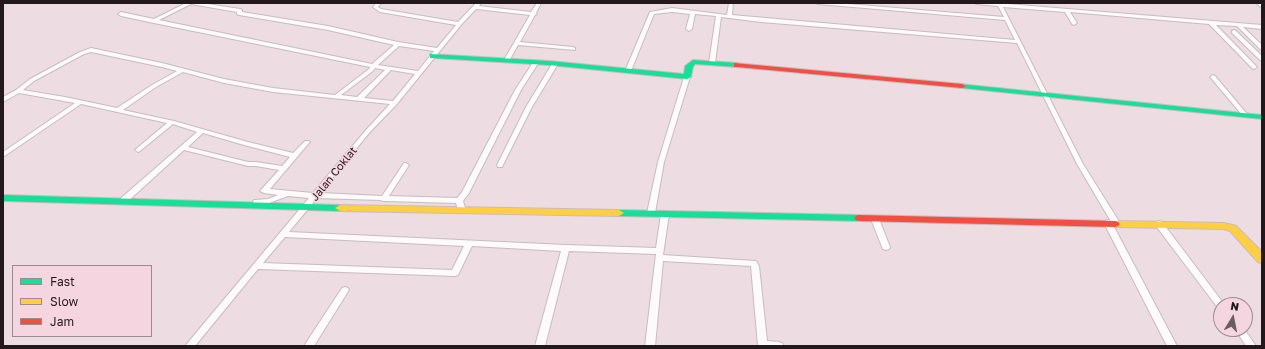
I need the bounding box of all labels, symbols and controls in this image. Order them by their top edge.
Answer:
street label: Jalan Coklat [308,144,360,204]
legend [12,265,152,337]
text: Fast [50,274,75,289]
text: Slow [50,294,78,309]
north arrow [1213,297,1253,337]
text: N [1230,299,1240,313]
text: Jam [50,314,74,329]

